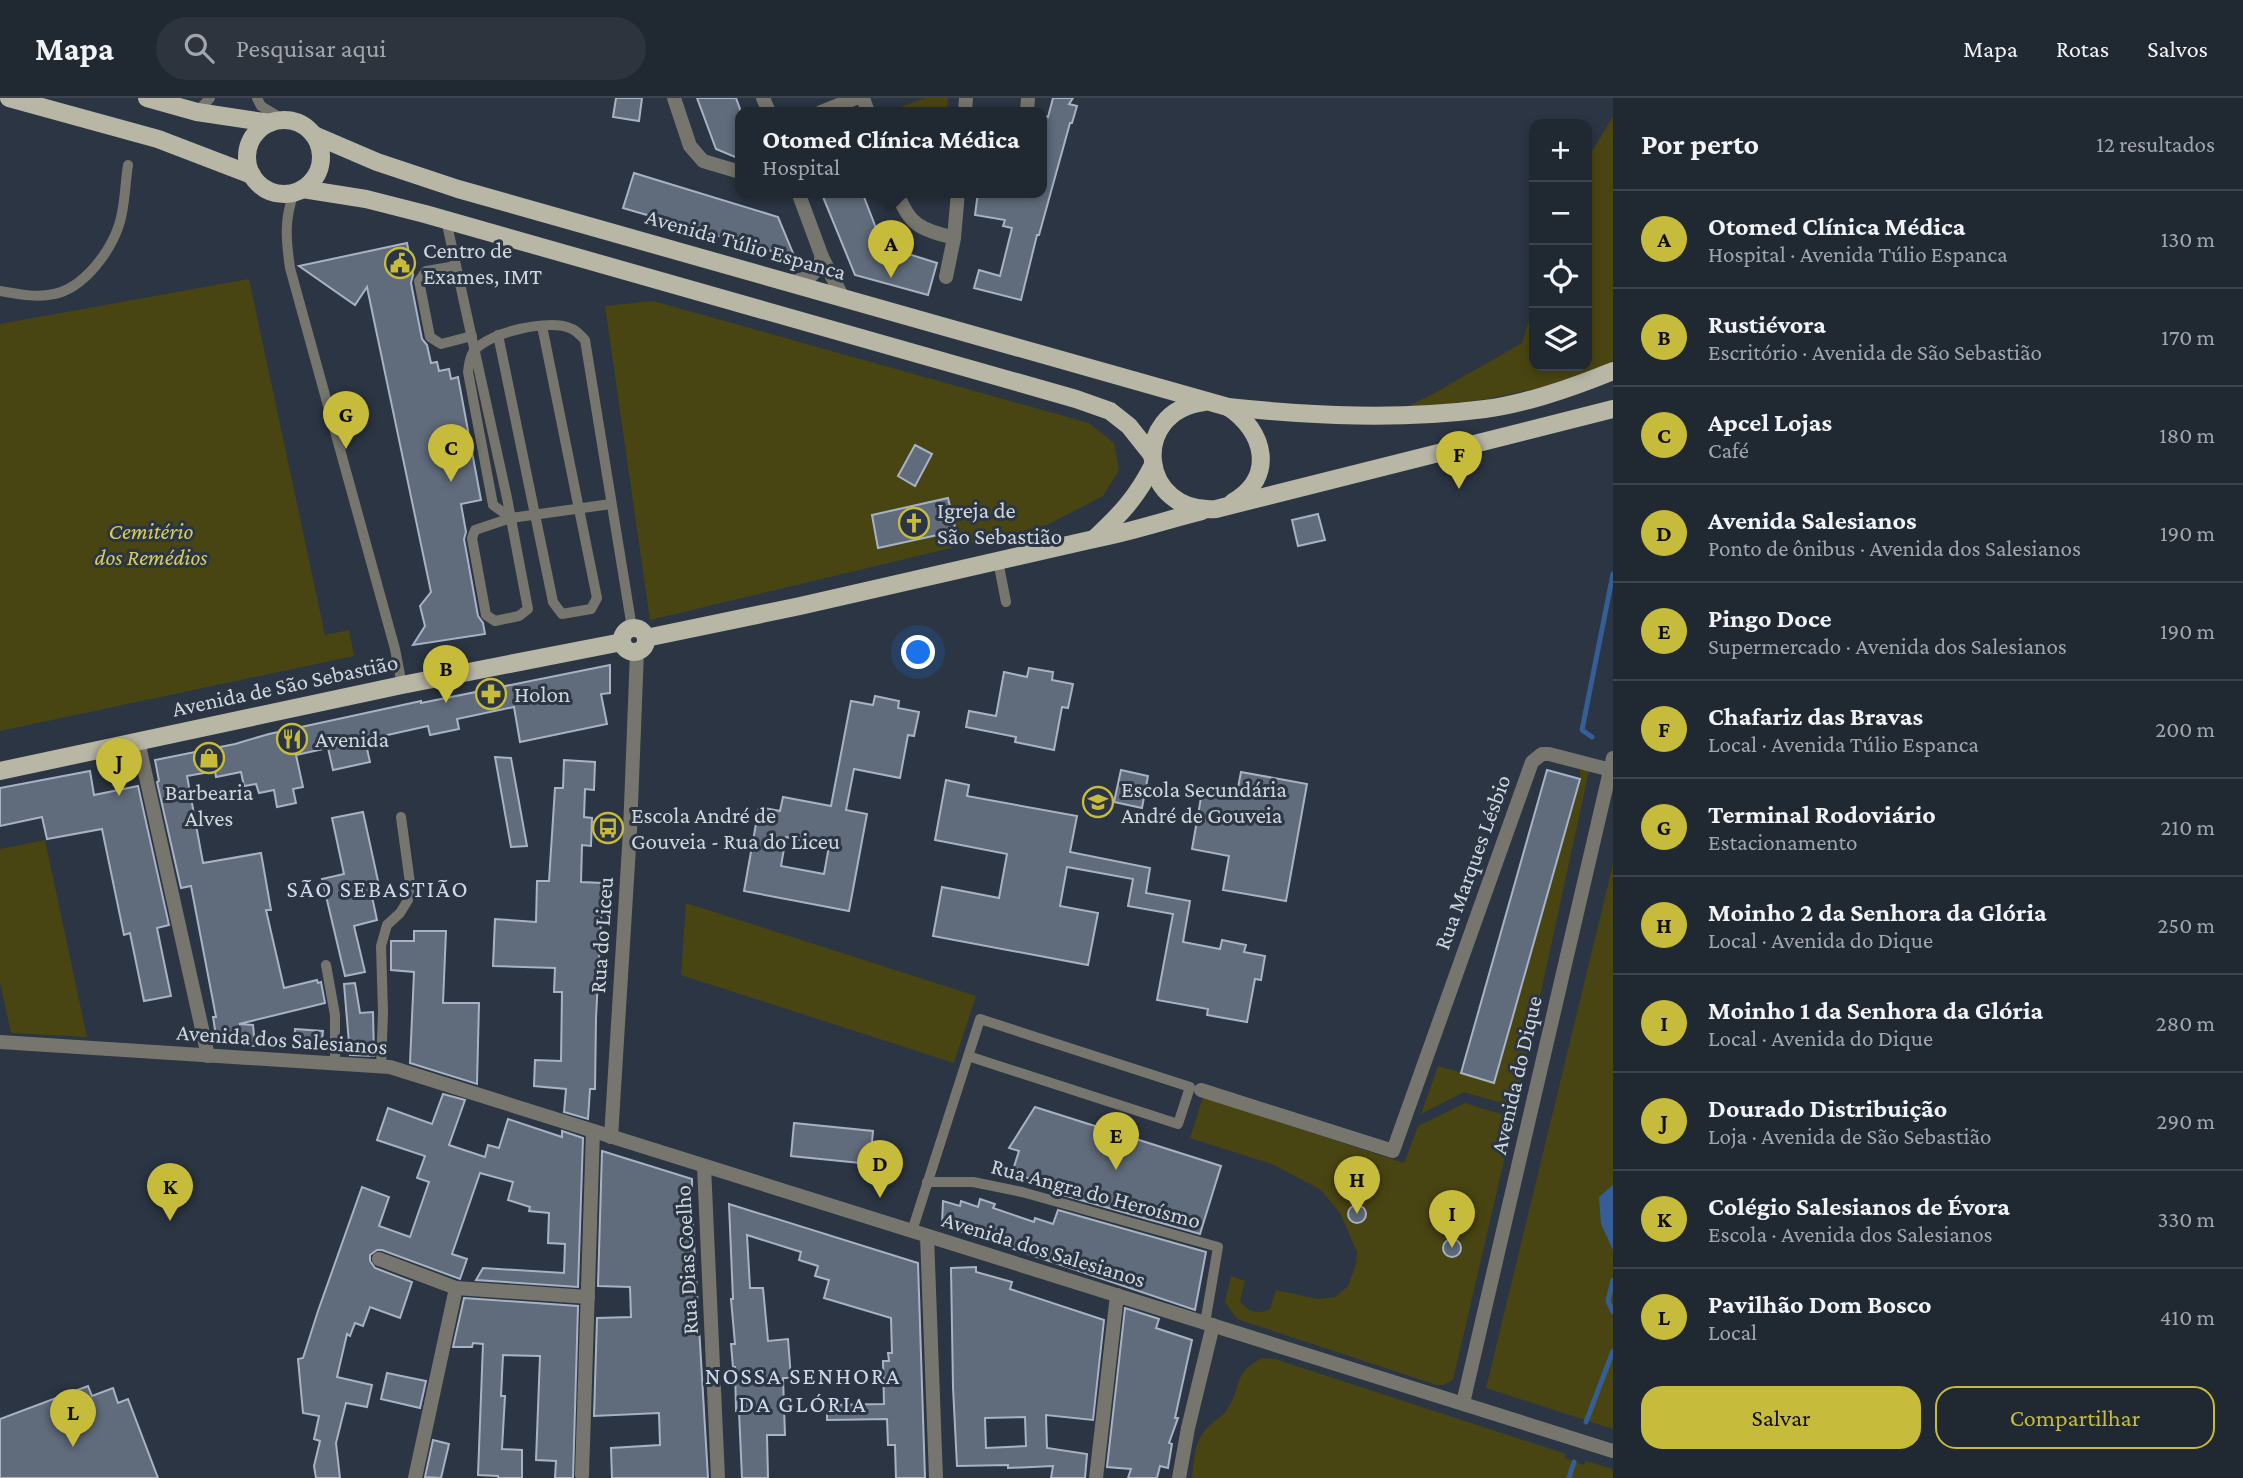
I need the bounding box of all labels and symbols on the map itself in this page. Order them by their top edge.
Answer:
street label: Avenida Túlio Espanca [643,203,850,285]
pin: A [868,220,914,278]
place label: Centro de Exames, IMT [423,237,543,289]
public building icon: Centro de Exames, IMT [383,246,417,280]
pin: G [323,391,369,449]
pin: C [428,424,474,482]
pin: F [1436,431,1482,489]
place label: Igreja de São Sebastião [937,497,1062,549]
church icon: Igreja de São Sebastião [897,506,931,540]
park label: Cemitério dos Remédios [95,518,208,570]
your location [901,635,935,669]
pin: B [423,645,469,703]
street label: Avenida de São Sebastião [170,648,400,722]
pharmacy icon: Holon [474,677,508,711]
place label: Holon [514,681,570,707]
restaurant icon: Avenida [275,722,309,756]
place label: Avenida [315,726,390,752]
pin: J [96,738,142,796]
shop icon: Barbearia Alves [192,741,226,775]
street label: Rua Marques Lésbio [1428,771,1516,953]
place label: Escola Secundária André de Gouveia [1121,776,1287,828]
place label: Barbearia Alves [165,779,254,831]
school or university icon: Escola Secundária André de Gouveia [1081,785,1115,819]
place label: Escola André de Gouveia - Rua do Liceu [631,802,840,854]
bus stop icon: Escola André de Gouveia - Rua do Liceu [591,811,625,845]
district label: SÃO SEBASTIÃO [286,875,470,902]
street label: Rua do Liceu [584,876,618,994]
street label: Avenida do Dique [1485,993,1547,1157]
street label: Avenida dos Salesianos [176,1019,388,1059]
pin: E [1093,1112,1139,1170]
pin: D [857,1140,903,1198]
street label: Rua Angra do Heroísmo [988,1153,1204,1233]
pin: H [1334,1156,1380,1214]
pin: K [147,1163,193,1221]
street label: Rua Dias Coelho [669,1185,703,1335]
pin: I [1429,1190,1475,1248]
street label: Avenida dos Salesianos [939,1206,1149,1292]
district label: NOSSA SENHORA DA GLÓRIA [705,1362,901,1417]
pin: L [50,1389,96,1447]

